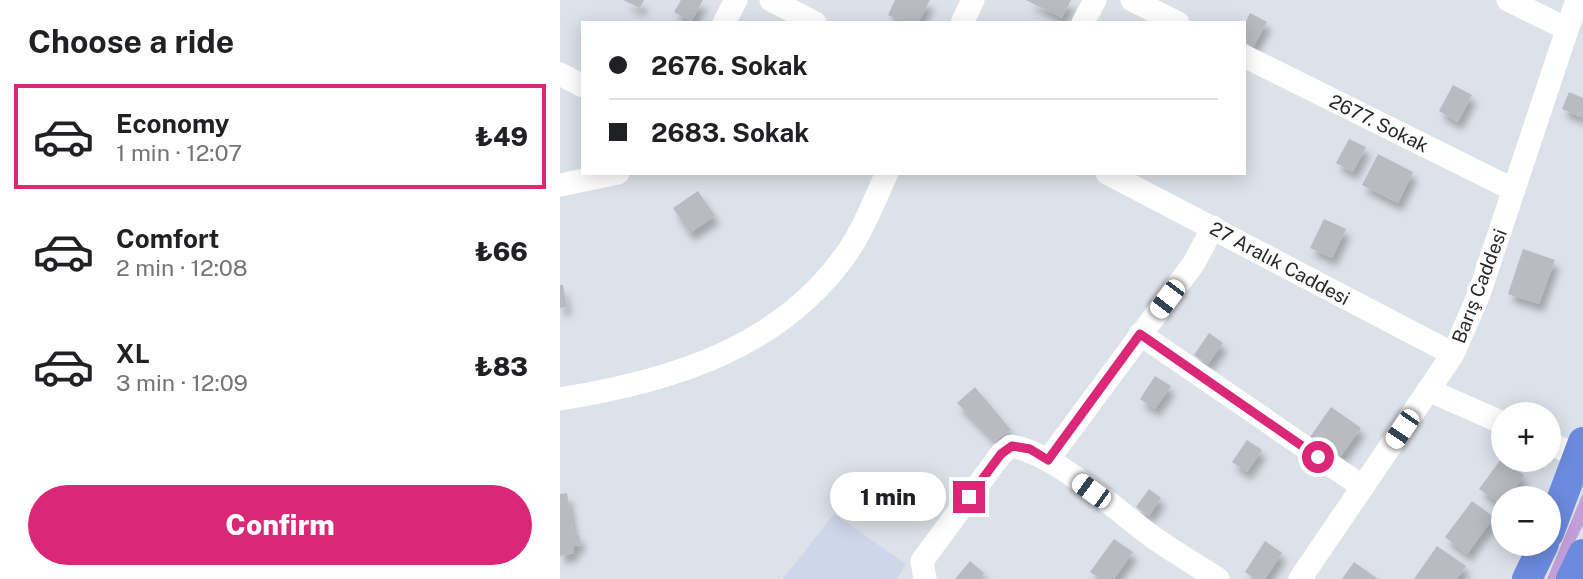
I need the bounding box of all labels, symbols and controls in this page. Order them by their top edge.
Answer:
text: Choose a ride [28,23,234,60]
text: 2676. Sokak [651,50,808,81]
street label: 2677. Sokak [1326,90,1432,157]
icon: car [32,105,95,168]
text: Economy [116,108,229,139]
text: 2683. Sokak [651,117,809,148]
text: ₺49 [475,121,528,152]
text: 1 min · 12:07 [116,139,242,166]
street label: 27 Aralık Caddesi [1206,217,1354,309]
icon: car [32,220,95,283]
text: Comfort [116,223,219,254]
street label: Barış Caddesi [1447,226,1511,346]
text: ₺66 [475,236,528,267]
text: 2 min · 12:08 [116,254,248,281]
car [1146,276,1189,322]
icon: car [32,335,95,398]
text: XL [116,338,150,369]
text: ₺83 [475,351,528,382]
text: 3 min · 12:09 [116,369,248,396]
map controls [1491,402,1561,556]
button: + [1491,402,1561,472]
car [1382,406,1423,452]
route start [1302,441,1334,473]
car [1068,470,1115,512]
callout: 1 min [829,472,944,522]
route end [953,481,985,513]
text: 1 min [860,483,916,510]
button: Confirm [28,485,532,565]
button: − [1491,486,1561,556]

